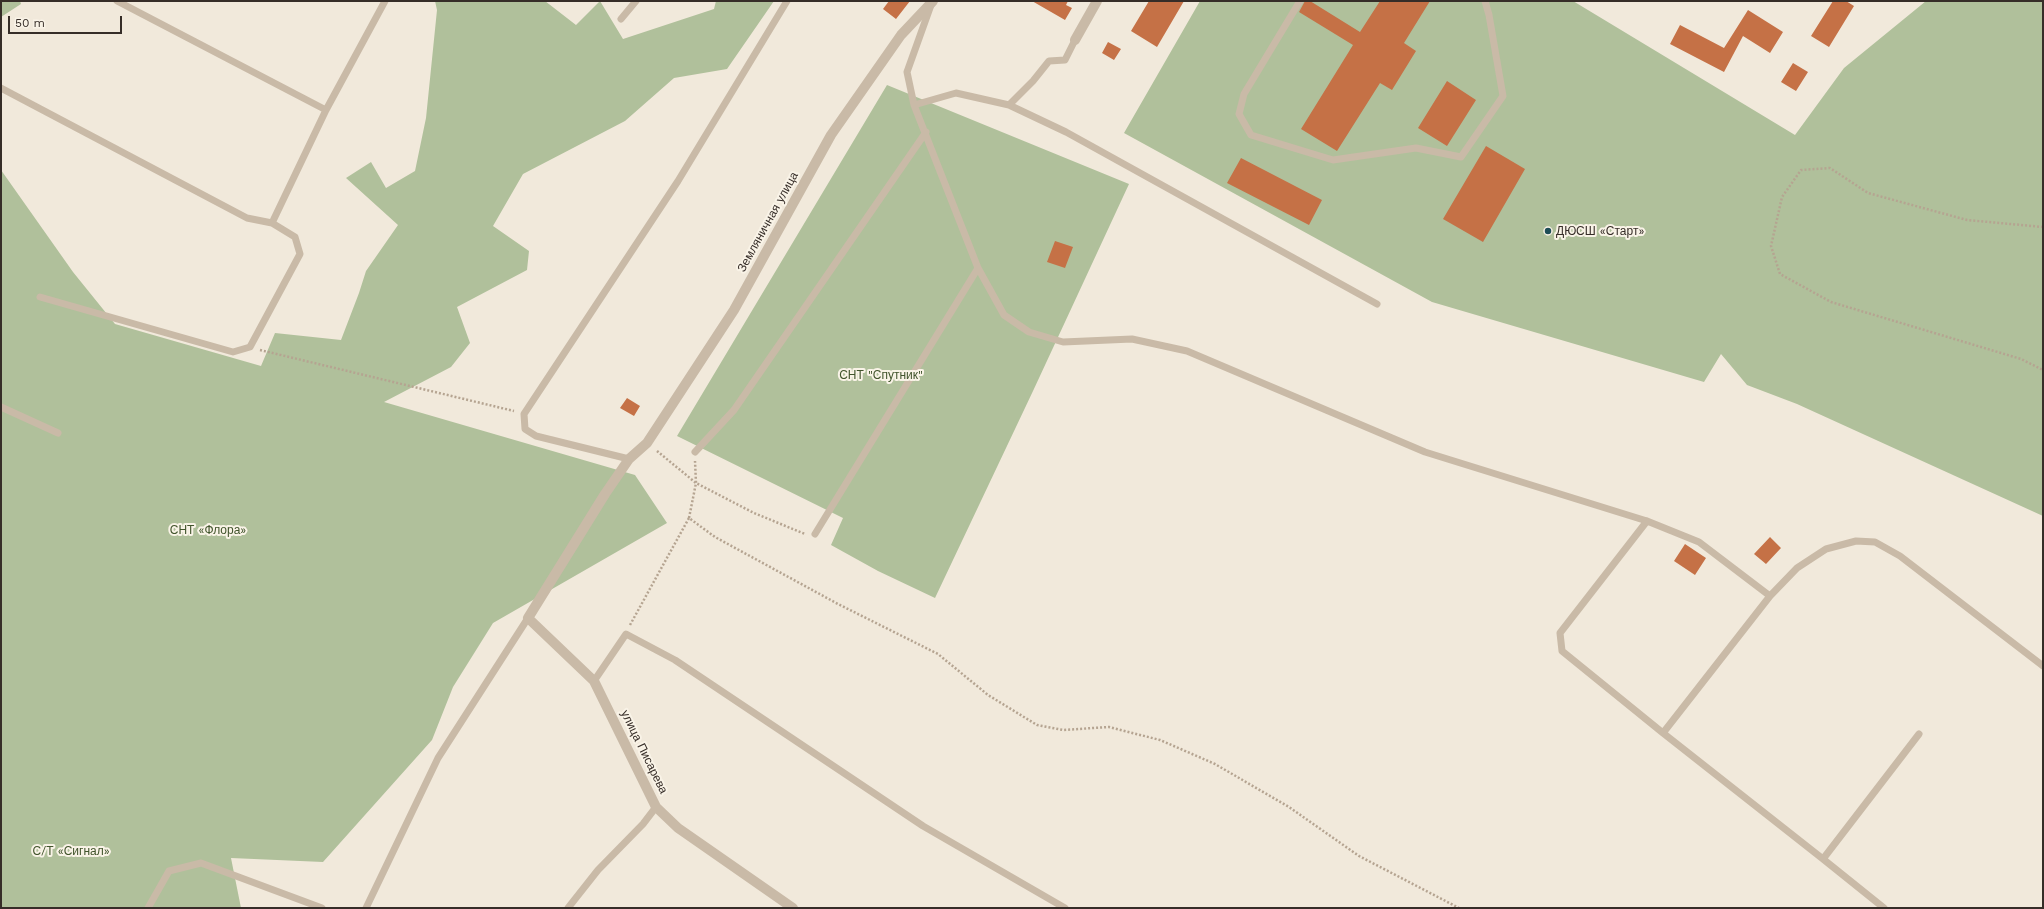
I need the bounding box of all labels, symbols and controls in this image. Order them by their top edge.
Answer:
scale bar [10,8,124,34]
text: 50 m [15,16,45,30]
street label: Земляничная улица [735,169,801,275]
place label: ДЮСШ «Старт» [1556,224,1644,238]
marker: ДЮСШ «Старт» [1543,226,1553,236]
park label: СНТ "Спутник" [839,368,923,382]
park label: СНТ «Флора» [170,523,246,537]
street label: улица Писарева [618,708,670,796]
park label: С/Т «Сигнал» [32,844,110,858]

